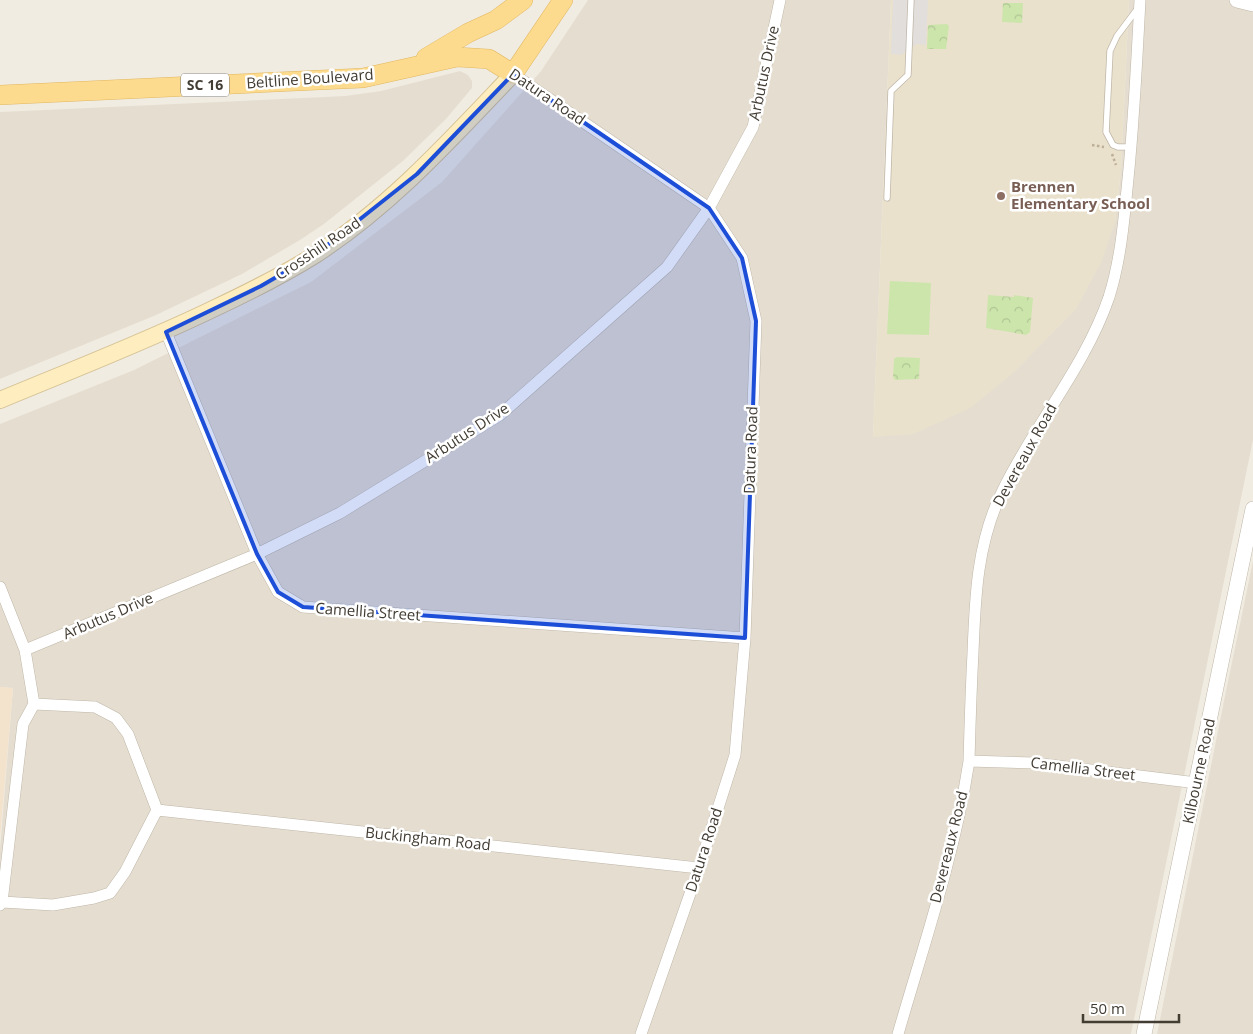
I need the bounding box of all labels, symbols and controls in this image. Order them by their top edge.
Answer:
street label: Arbutus Drive [743,24,783,122]
street label: Datura Road [506,63,590,129]
street label: Beltline Boulevard [246,64,374,92]
road number: SC 16 [181,74,229,96]
place label: Brennen Elementary School [1011,176,1150,213]
marker: Brennen Elementary School [995,190,1007,202]
street label: Crosshill Road [271,212,364,284]
street label: Arbutus Drive [421,398,512,467]
street label: Devereaux Road [988,399,1061,510]
street label: Datura Road [738,406,762,494]
street label: Arbutus Drive [59,587,156,643]
street label: Camellia Street [315,597,421,625]
street label: Kilbourne Road [1177,716,1219,826]
street label: Camellia Street [1029,752,1137,784]
street label: Devereaux Road [924,789,972,905]
street label: Datura Road [680,805,726,895]
street label: Buckingham Road [364,821,492,855]
scale bar [1083,992,1179,1024]
text: 50 m [1090,998,1125,1018]

